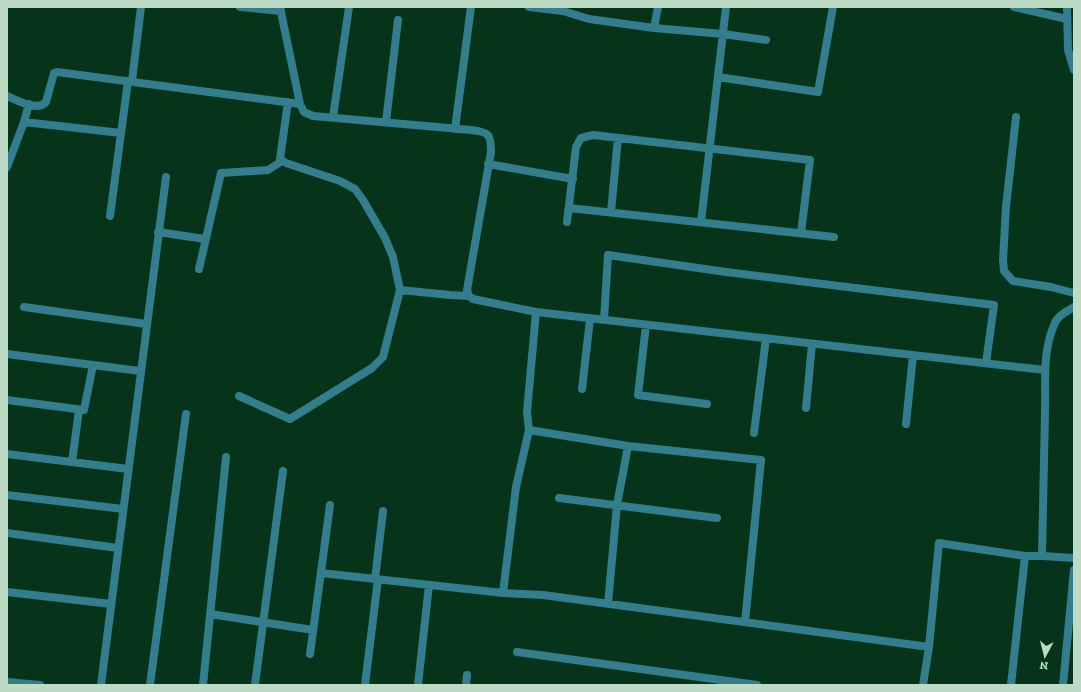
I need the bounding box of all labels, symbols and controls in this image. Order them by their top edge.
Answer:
north arrow [1025,636,1065,676]
text: N [1038,658,1049,672]

